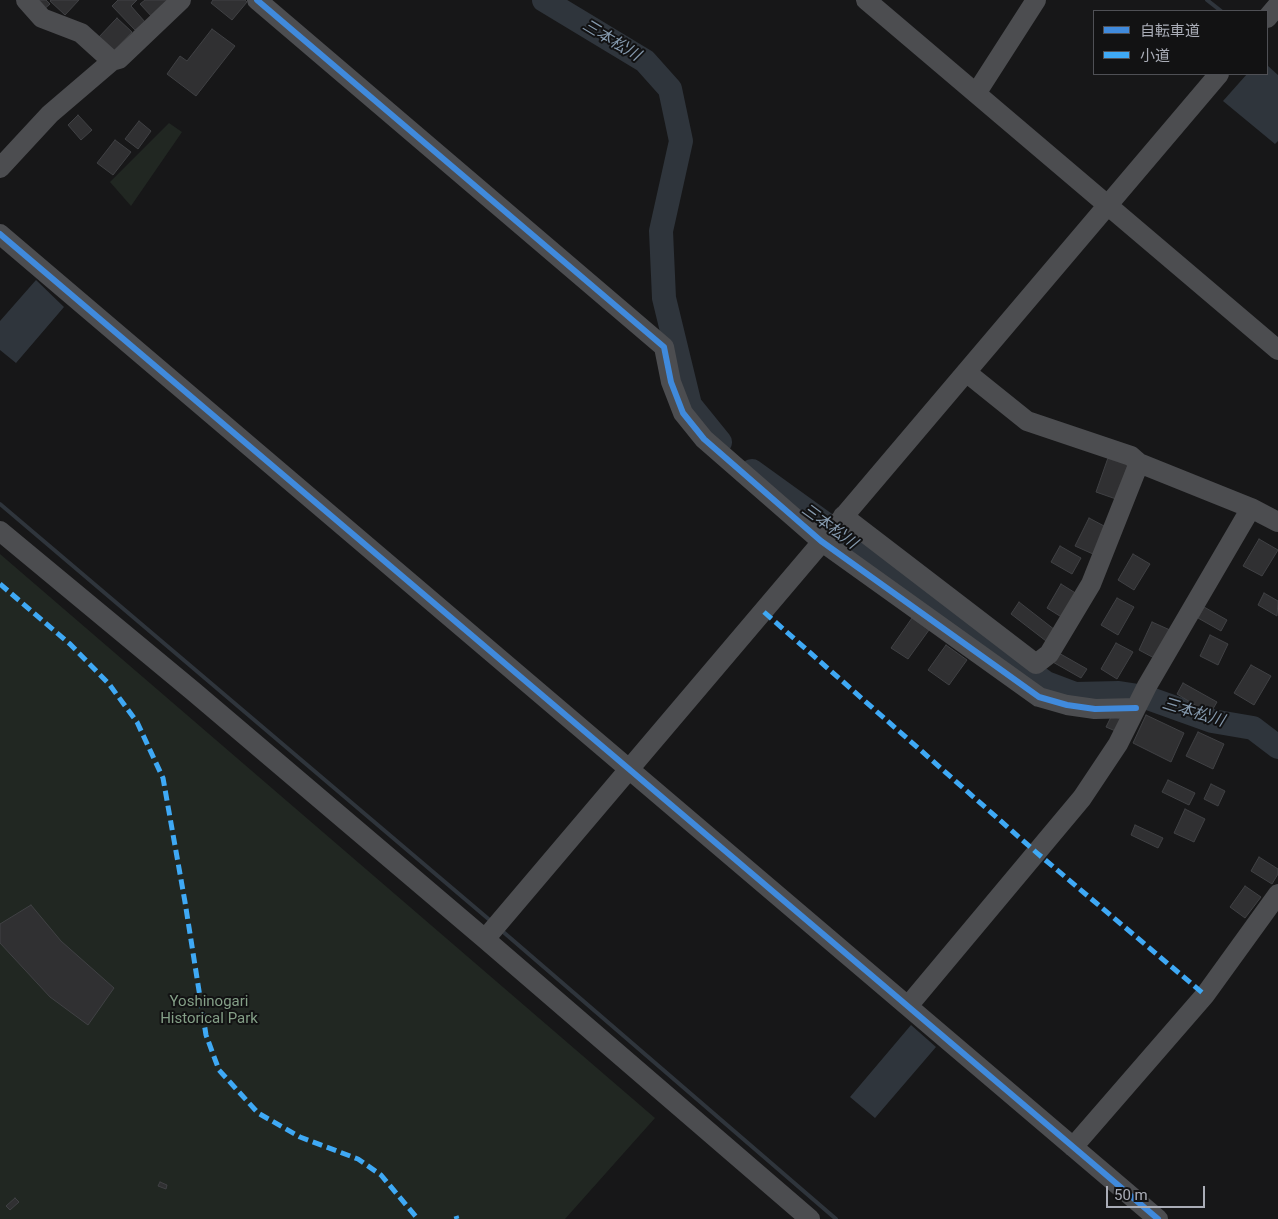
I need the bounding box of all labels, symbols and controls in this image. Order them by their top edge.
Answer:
legend [1093,10,1268,75]
water label: 三本松川 [579,16,643,66]
text: 自転車道 [1140,22,1200,40]
text: 小道 [1140,47,1170,65]
water label: 三本松川 [797,500,861,554]
water label: 三本松川 [1160,694,1226,732]
park label: Yoshinogari Historical Park [160,993,258,1028]
scale bar [1108,1176,1207,1208]
text: 50 m [1114,1186,1148,1204]

